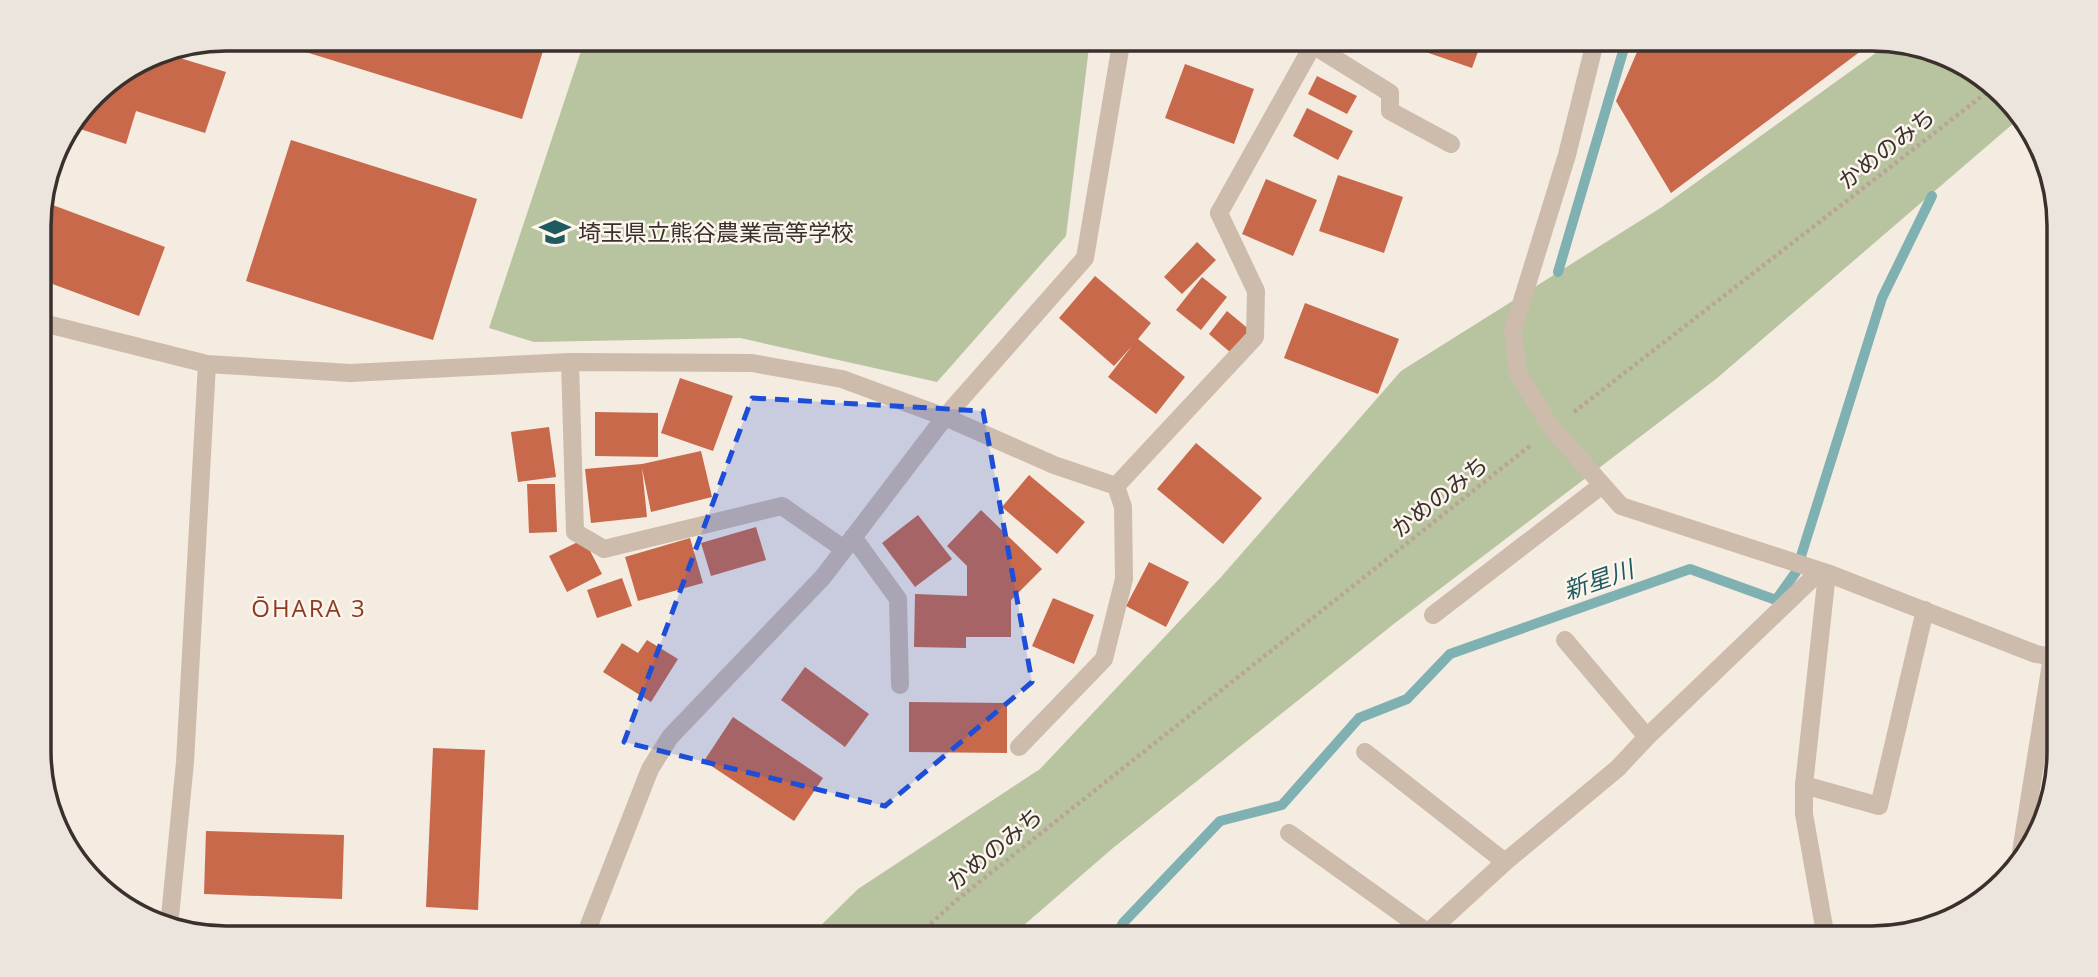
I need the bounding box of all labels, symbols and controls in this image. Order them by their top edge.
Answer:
street label: かめのみち [1831,100,1941,196]
school or university icon: 埼玉県立熊谷農業高等学校 [538,215,572,249]
place label: 埼玉県立熊谷農業高等学校 [578,216,854,248]
street label: かめのみち [1384,448,1494,544]
water label: 新星川 [1559,551,1640,606]
district label: ŌHARA 3 [251,591,367,624]
street label: かめのみち [939,799,1049,897]

